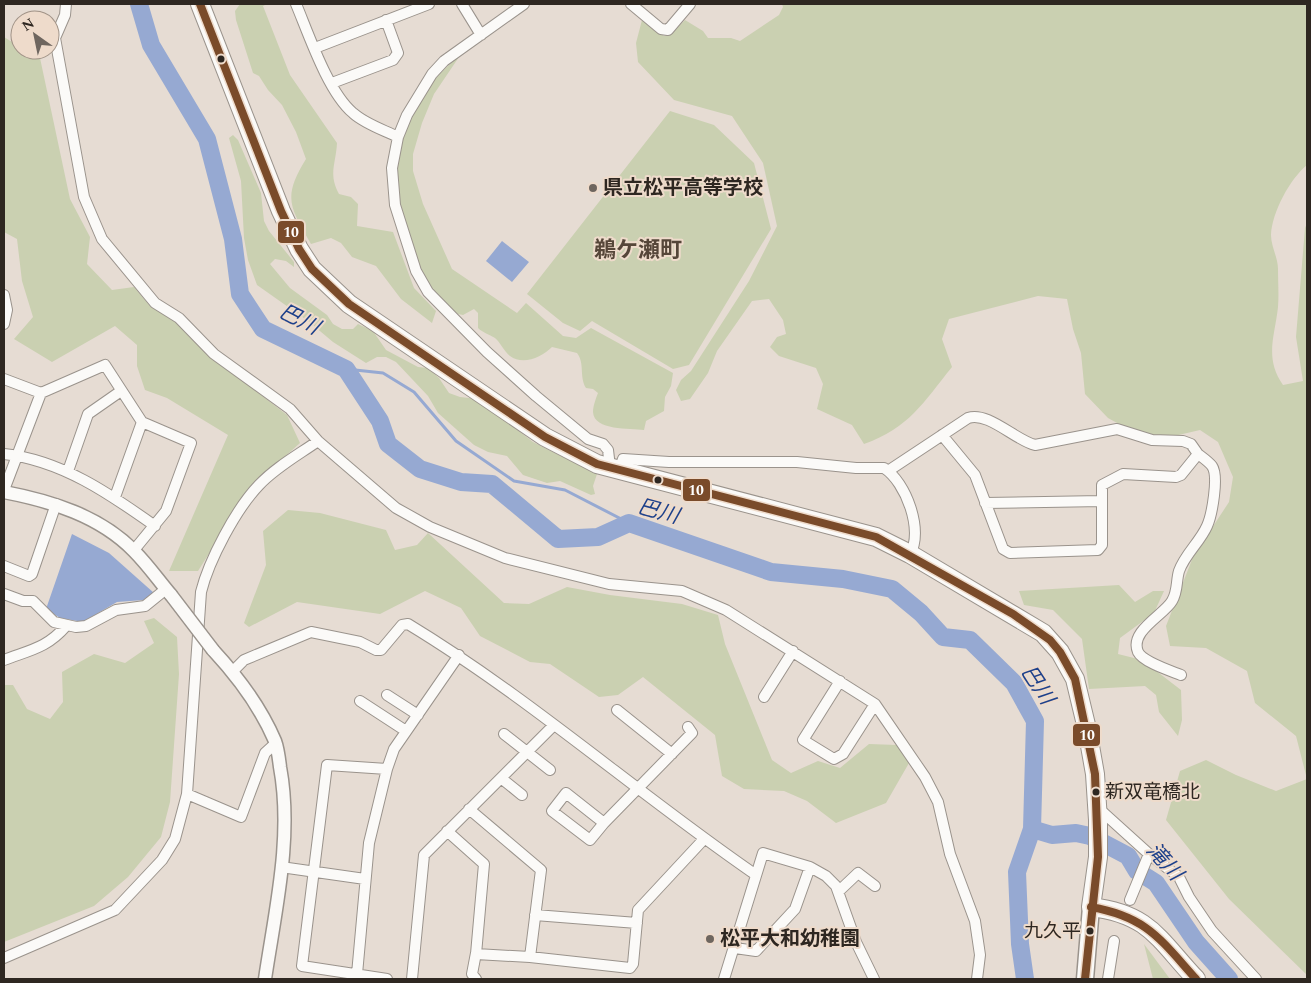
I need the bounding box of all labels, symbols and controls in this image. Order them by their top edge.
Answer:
north arrow [10,10,60,60]
text: N [18,13,39,36]
unlabelled marker [216,54,226,64]
place label: 県立松平高等学校 [603,173,763,203]
marker: 県立松平高等学校 [587,182,599,194]
line badge: 10 [277,220,305,244]
text: 10 [283,222,299,243]
district label: 鵜ケ瀬町 [594,234,682,267]
water label: 巴川 [273,296,327,345]
unlabelled marker [653,475,663,485]
line badge: 10 [682,478,711,502]
text: 10 [688,480,704,501]
water label: 巴川 [634,491,684,533]
water label: 巴川 [1012,659,1063,713]
line badge: 10 [1072,723,1101,747]
text: 10 [1079,725,1095,746]
place label: 新双竜橋北 [1105,778,1200,807]
marker: 新双竜橋北 [1091,787,1101,797]
water label: 滝川 [1138,836,1191,890]
place label: 九久平 [1024,917,1081,946]
place label: 松平大和幼稚園 [720,924,860,954]
marker: 九久平 [1085,926,1095,936]
marker: 松平大和幼稚園 [704,933,716,945]

